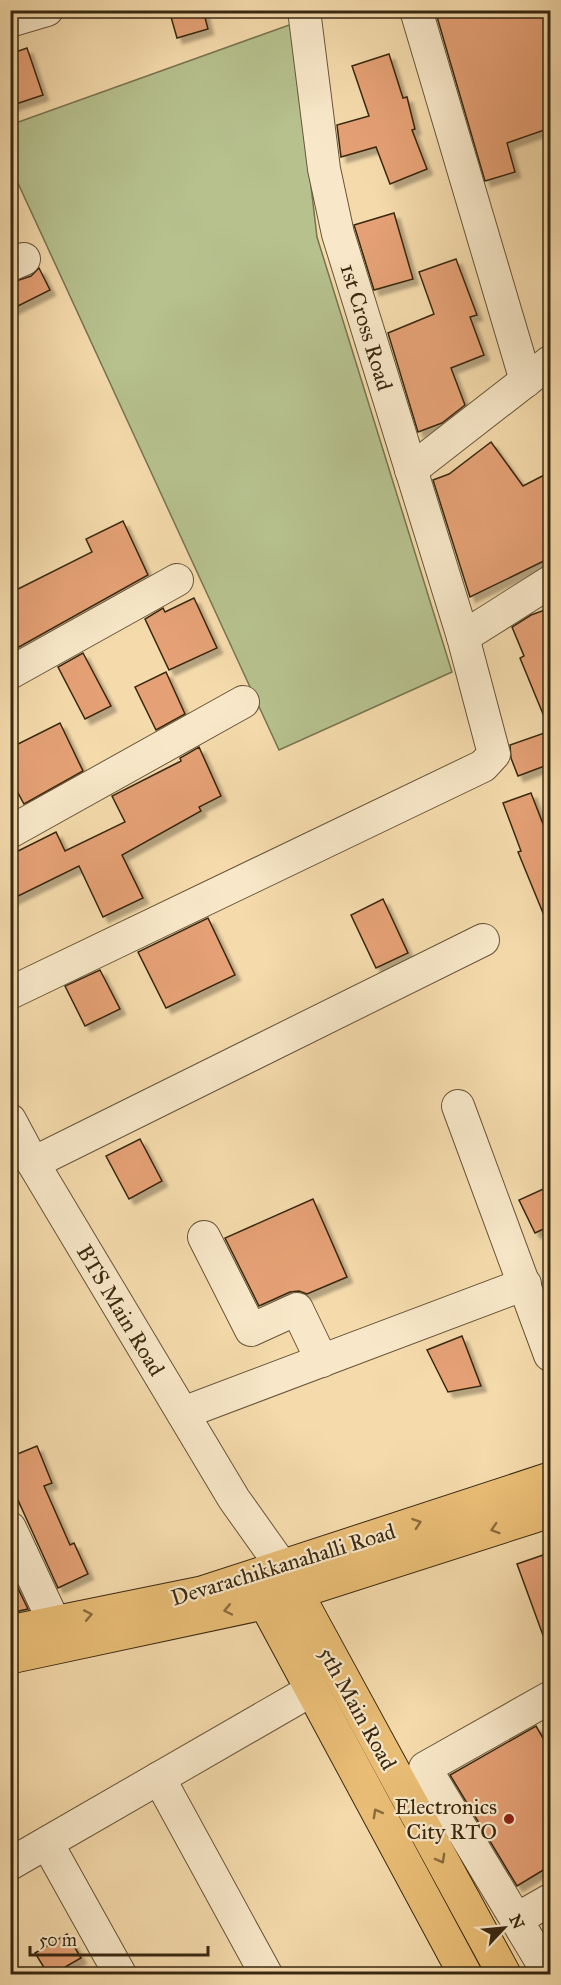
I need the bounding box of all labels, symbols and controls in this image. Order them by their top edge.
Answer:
street label: 1st Cross Road [334,260,399,394]
street label: BTS Main Road [71,1240,170,1381]
street label: Devarachikkanahalli Road [168,1517,399,1611]
one-way arrow [411,1518,422,1530]
one-way arrow [490,1522,501,1534]
one-way arrow [223,1603,233,1616]
one-way arrow [83,1609,93,1622]
street label: 5th Main Road [313,1642,402,1774]
place label: Electronics City RTO [395,1793,497,1845]
one-way arrow [373,1808,384,1819]
marker: Electronics City RTO [502,1812,516,1826]
one-way arrow [434,1853,445,1863]
north arrow [474,1898,534,1958]
text: N [506,1911,529,1932]
scale bar [30,1919,208,1957]
text: 50 m [39,1929,77,1951]

